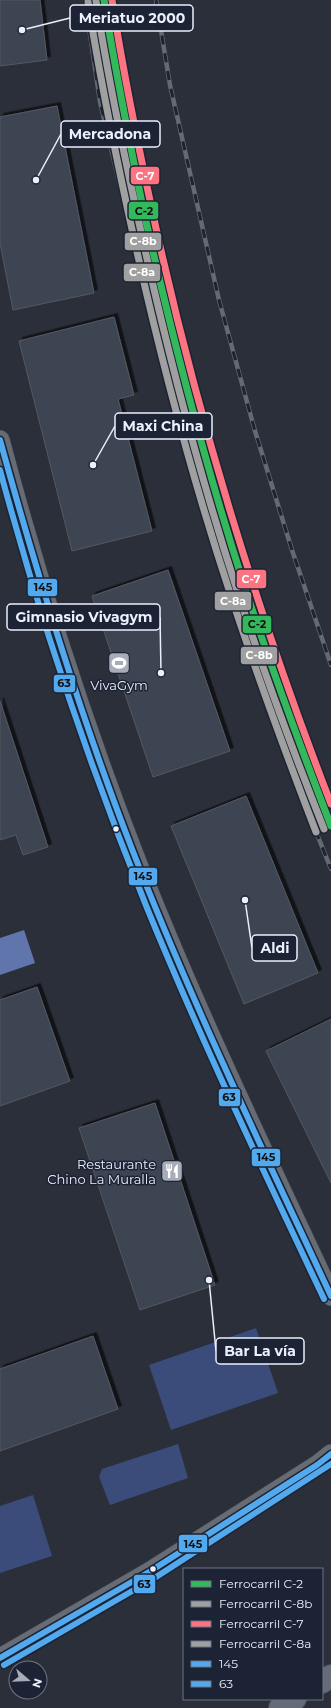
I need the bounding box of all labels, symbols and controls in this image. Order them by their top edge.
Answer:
callout: Meriatuo 2000 [70,5,193,31]
text: Meriatuo 2000 [79,9,185,27]
callout: Mercadona [61,121,160,147]
text: Mercadona [69,125,151,143]
line badge: C-7 [130,166,160,185]
text: C-7 [136,169,155,183]
line badge: C-2 [128,201,159,220]
text: C-2 [135,204,154,218]
line badge: C-8b [124,232,162,251]
text: C-8b [129,234,157,248]
line badge: C-8a [123,263,161,282]
text: C-8a [129,265,155,279]
callout: Maxi China [115,413,212,439]
text: Maxi China [123,417,203,435]
line badge: C-7 [236,569,267,589]
text: C-7 [242,572,261,586]
line badge: 145 [27,578,58,597]
text: 145 [34,580,53,594]
line badge: C-8a [214,591,252,611]
text: C-8a [220,594,246,608]
callout: Gimnasio Vivagym [7,604,160,630]
text: Gimnasio Vivagym [16,608,153,626]
line badge: C-2 [242,615,272,634]
text: C-2 [248,617,267,631]
line badge: C-8b [240,646,278,665]
text: C-8b [245,648,273,662]
sports icon: VivaGym [106,650,132,676]
line badge: 63 [53,674,76,693]
text: 63 [57,676,71,690]
place label: VivaGym [90,677,148,693]
unlabelled marker [111,824,121,834]
line badge: 145 [128,867,158,886]
text: 145 [134,869,153,883]
callout: Aldi [252,935,297,961]
text: Aldi [260,939,289,957]
line badge: 63 [218,1088,241,1107]
text: 63 [222,1090,236,1104]
line badge: 145 [251,1148,281,1167]
text: 145 [257,1150,276,1164]
place label: Restaurante Chino La Muralla [47,1156,156,1187]
restaurant icon: Restaurante Chino La Muralla [159,1158,185,1184]
callout: Bar La vía [216,1338,304,1364]
text: Bar La vía [224,1342,296,1360]
line badge: 145 [178,1534,208,1553]
text: 145 [184,1537,203,1551]
unlabelled marker [148,1564,158,1574]
legend [183,1568,323,1700]
line badge: 63 [133,1574,156,1594]
text: Ferrocarril C-2 [219,1576,303,1591]
text: 63 [137,1577,151,1591]
text: Ferrocarril C-8b [219,1596,312,1611]
text: Ferrocarril C-7 [219,1616,303,1631]
text: Ferrocarril C-8a [219,1636,311,1651]
text: 145 [219,1656,238,1671]
north arrow [8,1660,48,1700]
text: 63 [219,1676,233,1691]
text: N [29,1677,46,1690]

